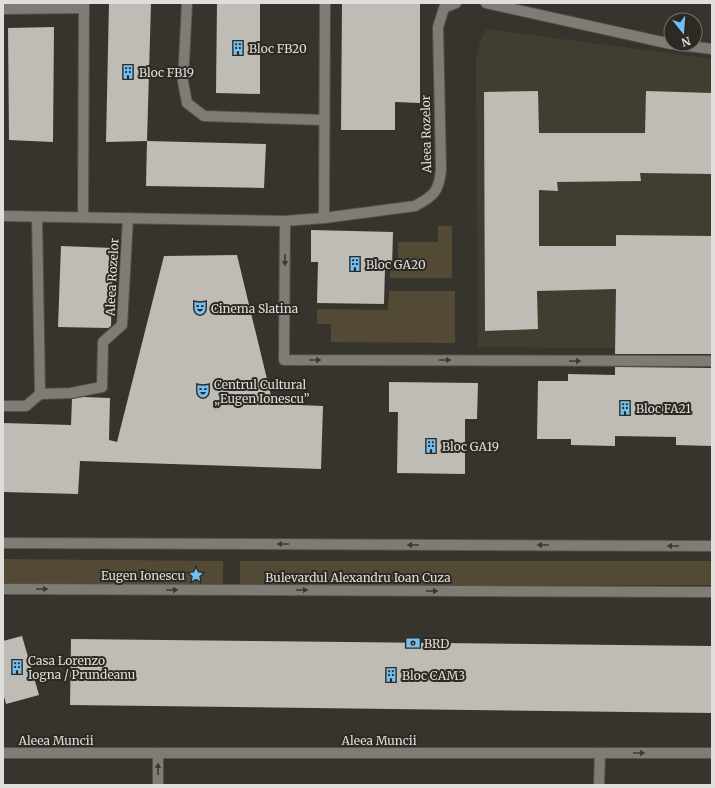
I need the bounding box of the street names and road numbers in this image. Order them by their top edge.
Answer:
street label: Aleea Rozelor [418,94,434,174]
street label: Aleea Rozelor [102,237,122,317]
street label: Bulevardul Alexandru Ioan Cuza [265,570,451,585]
street label: Aleea Muncii [17,733,94,748]
street label: Aleea Muncii [340,733,417,748]

